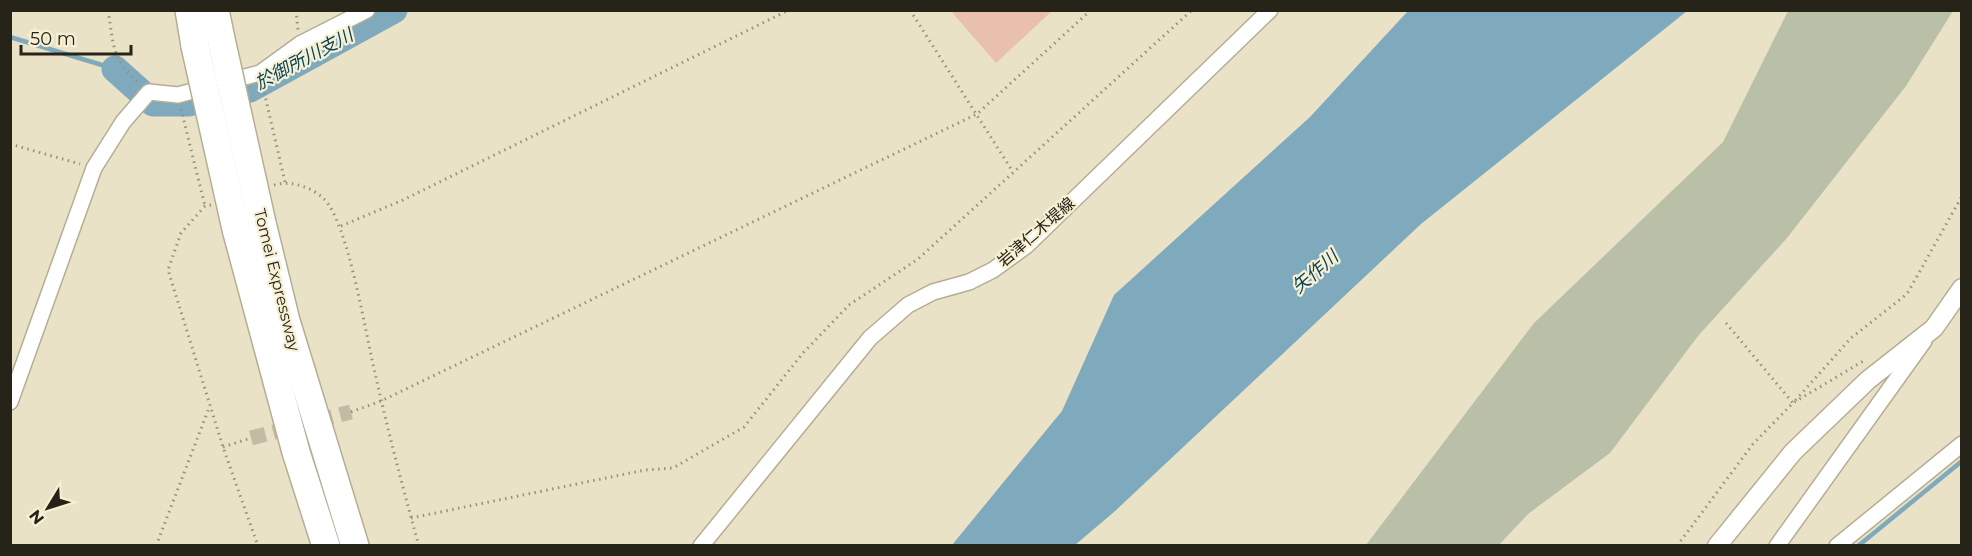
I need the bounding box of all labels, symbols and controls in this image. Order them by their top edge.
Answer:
scale bar [21,18,130,56]
water label: 於御所川支川 [251,23,359,94]
text: 50 m [30,28,76,50]
street label: 岩津仁木堤線 [994,193,1078,271]
street label: Tomei Expressway [250,207,304,354]
water label: 矢作川 [1287,245,1344,298]
north arrow [18,478,78,538]
text: N [25,506,48,528]

